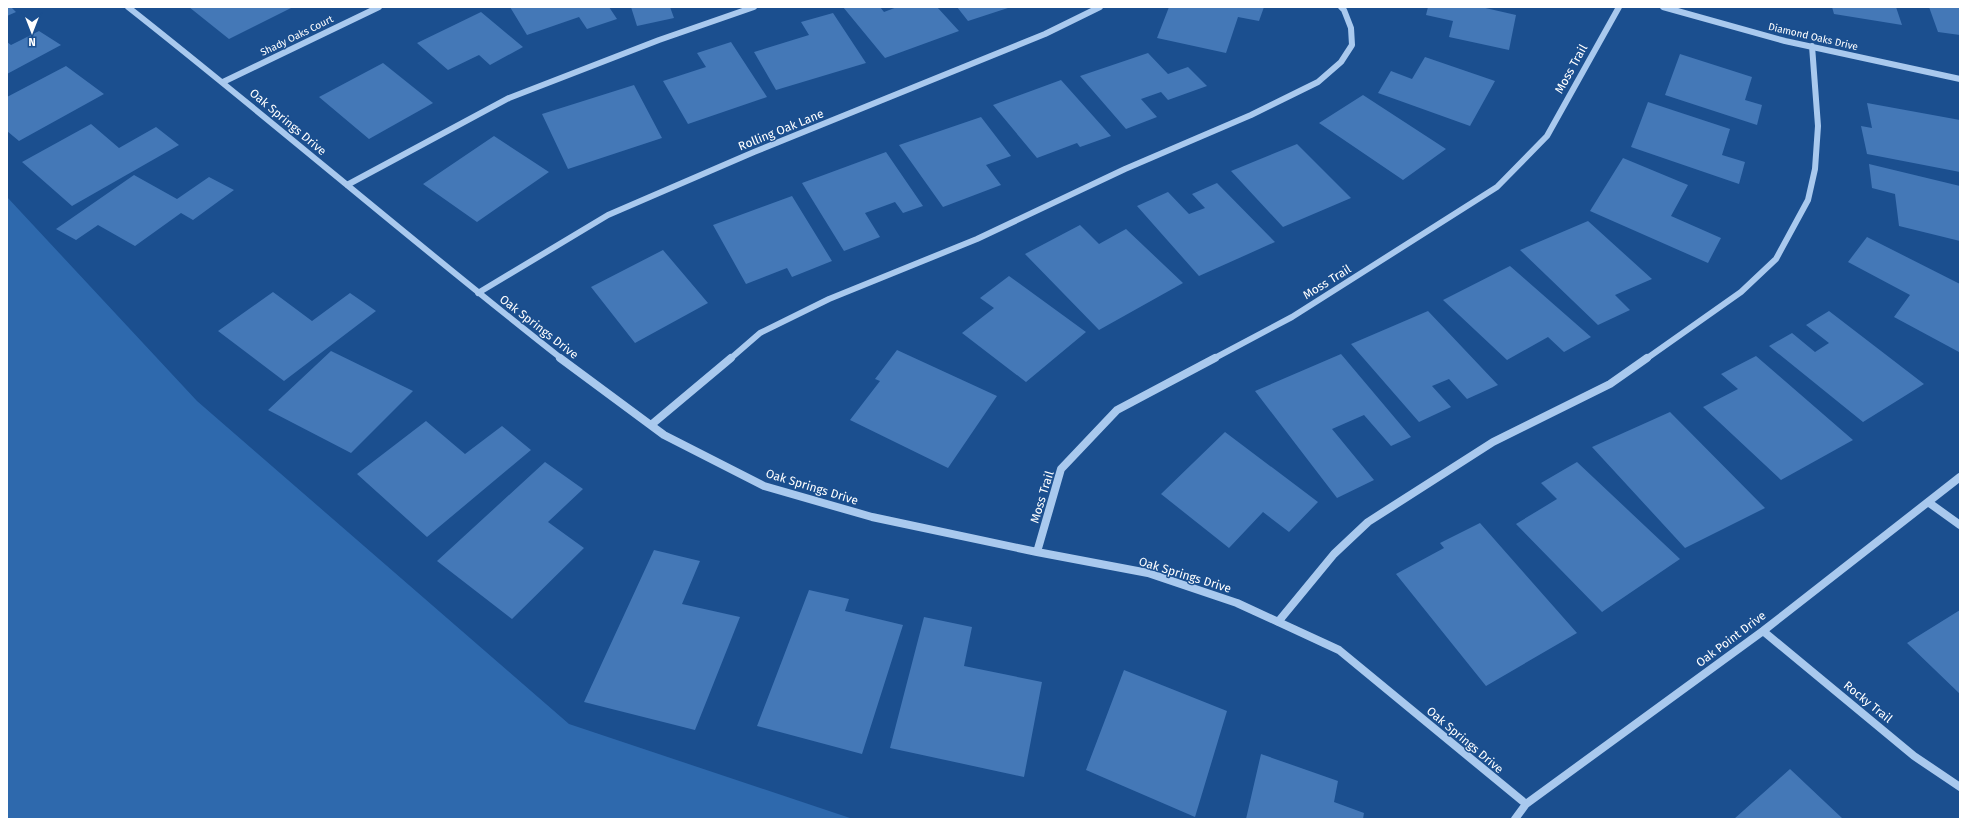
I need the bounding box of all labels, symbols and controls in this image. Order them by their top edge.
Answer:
north arrow [12,12,52,52]
street label: Shady Oaks Court [259,13,336,59]
street label: Diamond Oaks Drive [1767,21,1859,53]
text: N [28,35,36,48]
street label: Moss Trail [1552,42,1590,96]
street label: Oak Springs Drive [247,86,329,158]
street label: Rolling Oak Lane [736,106,826,154]
street label: Moss Trail [1300,261,1354,302]
street label: Oak Springs Drive [497,292,581,362]
street label: Oak Springs Drive [764,466,860,508]
street label: Moss Trail [1027,469,1057,525]
street label: Oak Springs Drive [1137,554,1233,596]
street label: Oak Point Drive [1693,608,1769,670]
street label: Rocky Trail [1841,678,1896,726]
street label: Oak Springs Drive [1424,704,1506,776]

